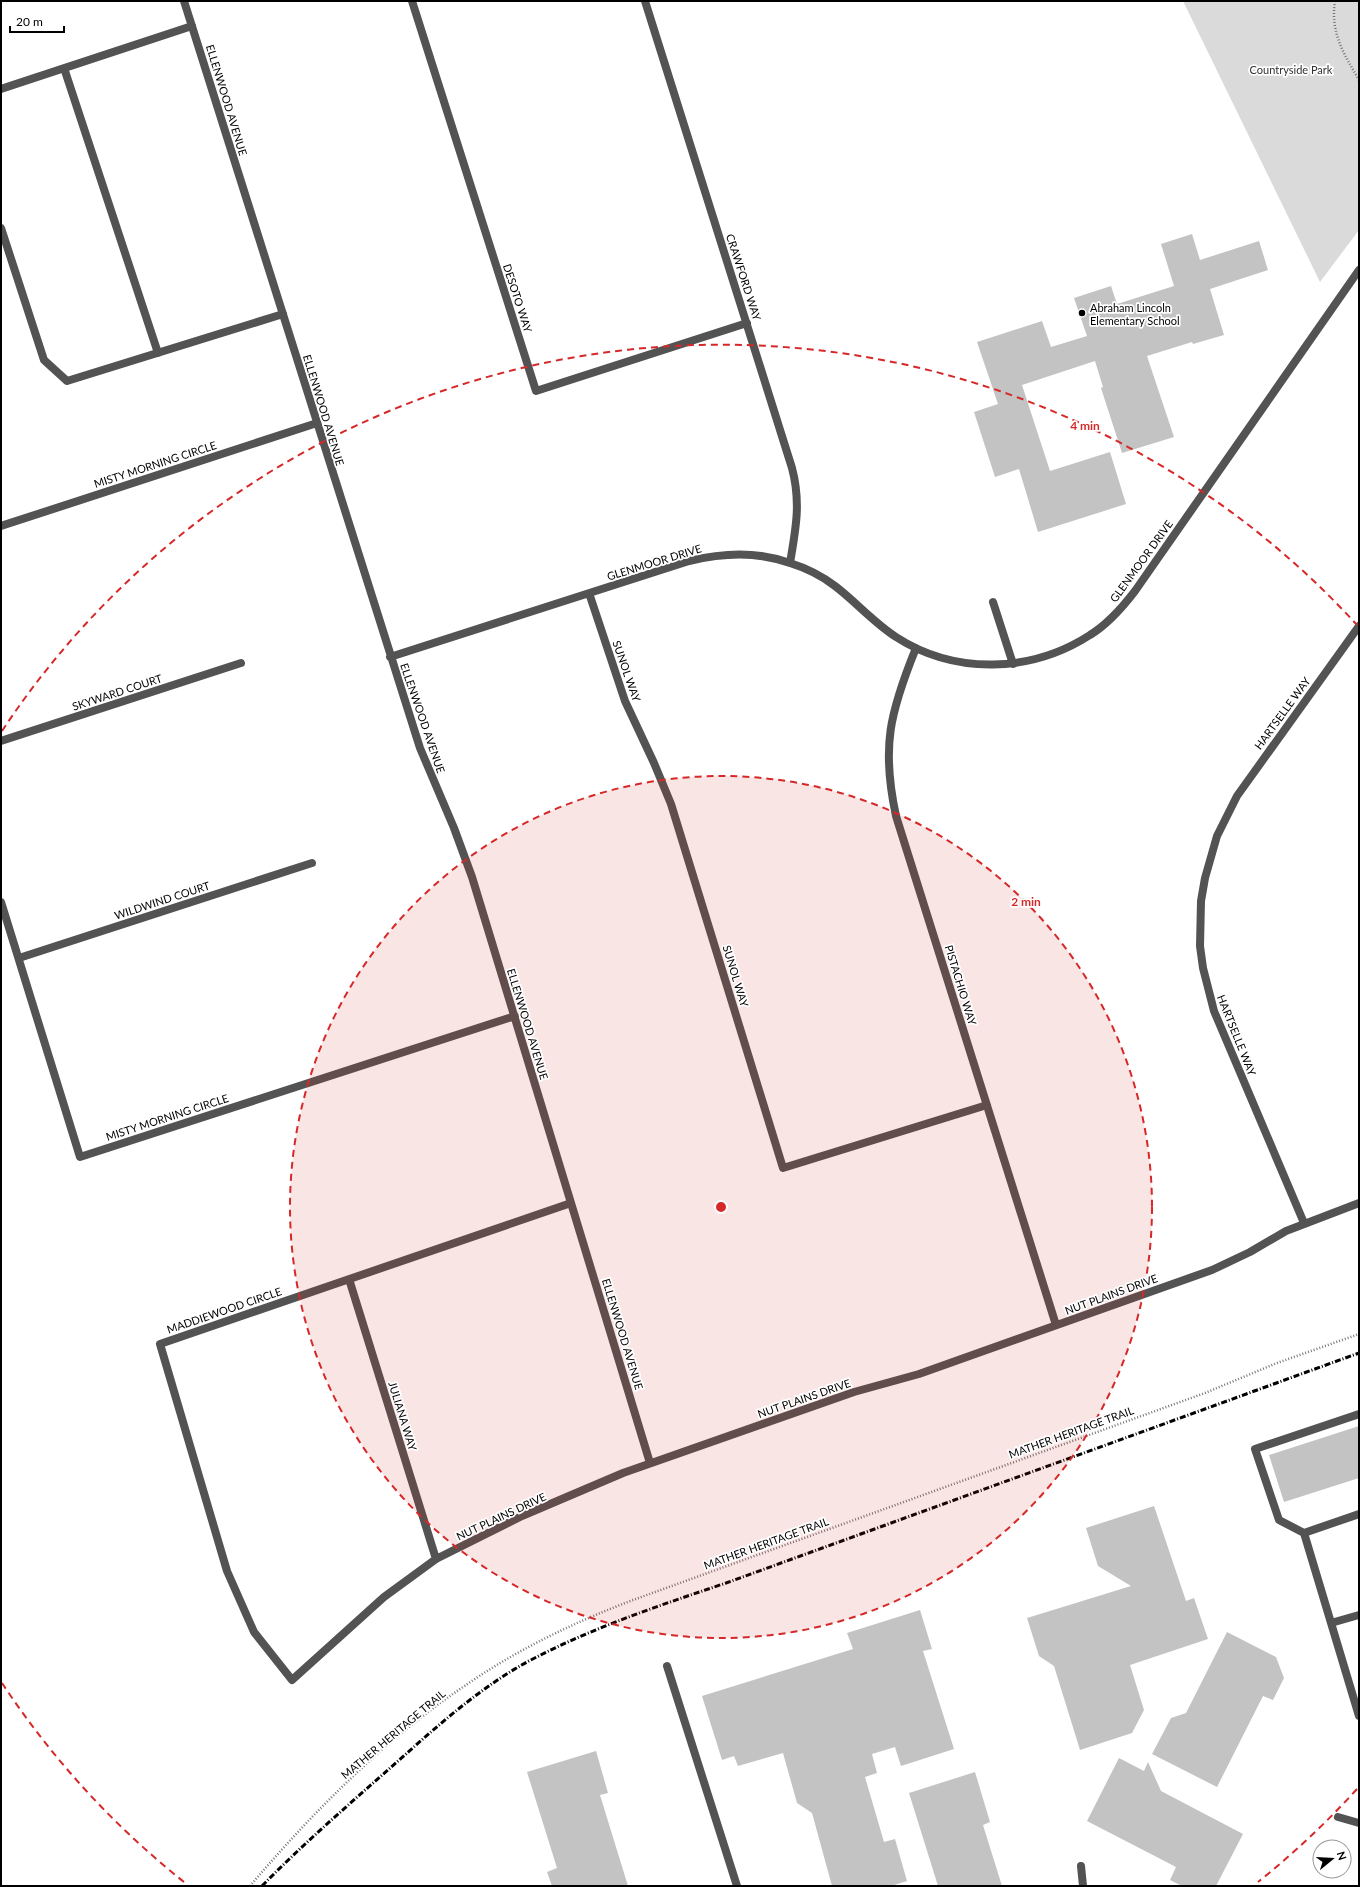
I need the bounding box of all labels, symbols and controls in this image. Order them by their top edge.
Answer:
scale bar [10,8,64,34]
text: 20 m [16,14,43,29]
street label: ELLENWOOD AVENUE [204,43,250,157]
park label: Countryside Park [1250,63,1333,76]
street label: CRAWFORD WAY [724,232,764,322]
street label: DESOTO WAY [501,262,535,334]
place label: Abraham Lincoln Elementary School [1090,301,1180,327]
marker: Abraham Lincoln Elementary School [1077,308,1087,318]
street label: ELLENWOOD AVENUE [301,353,347,467]
text: 4 min [1070,418,1100,433]
street label: MISTY MORNING CIRCLE [92,438,218,490]
street label: GLENMOOR DRIVE [1107,517,1175,605]
street label: GLENMOOR DRIVE [605,541,703,583]
street label: SUNOL WAY [610,639,644,703]
street label: ELLENWOOD AVENUE [398,661,448,775]
street label: SKYWARD COURT [70,671,164,713]
street label: HARTSELLE WAY [1251,674,1313,752]
street label: WILDWIND COURT [113,878,212,922]
text: 2 min [1011,894,1041,909]
street label: PISTACHIO WAY [943,943,979,1027]
street label: SUNOL WAY [720,944,752,1008]
street label: ELLENWOOD AVENUE [505,967,551,1081]
street label: HARTSELLE WAY [1215,993,1259,1077]
street label: MISTY MORNING CIRCLE [104,1091,230,1143]
centre of rings [714,1200,728,1214]
street label: NUT PLAINS DRIVE [1063,1271,1159,1317]
street label: ELLENWOOD AVENUE [600,1277,646,1391]
street label: MADDIEWOOD CIRCLE [165,1284,283,1336]
street label: NUT PLAINS DRIVE [756,1376,852,1420]
street label: JULIANA WAY [386,1380,420,1452]
street label: MATHER HERITAGE TRAIL [1007,1403,1136,1461]
street label: NUT PLAINS DRIVE [454,1489,548,1543]
street label: MATHER HERITAGE TRAIL [702,1514,831,1572]
street label: MATHER HERITAGE TRAIL [338,1686,448,1781]
north arrow [1312,1839,1352,1879]
text: N [1334,1850,1349,1862]

